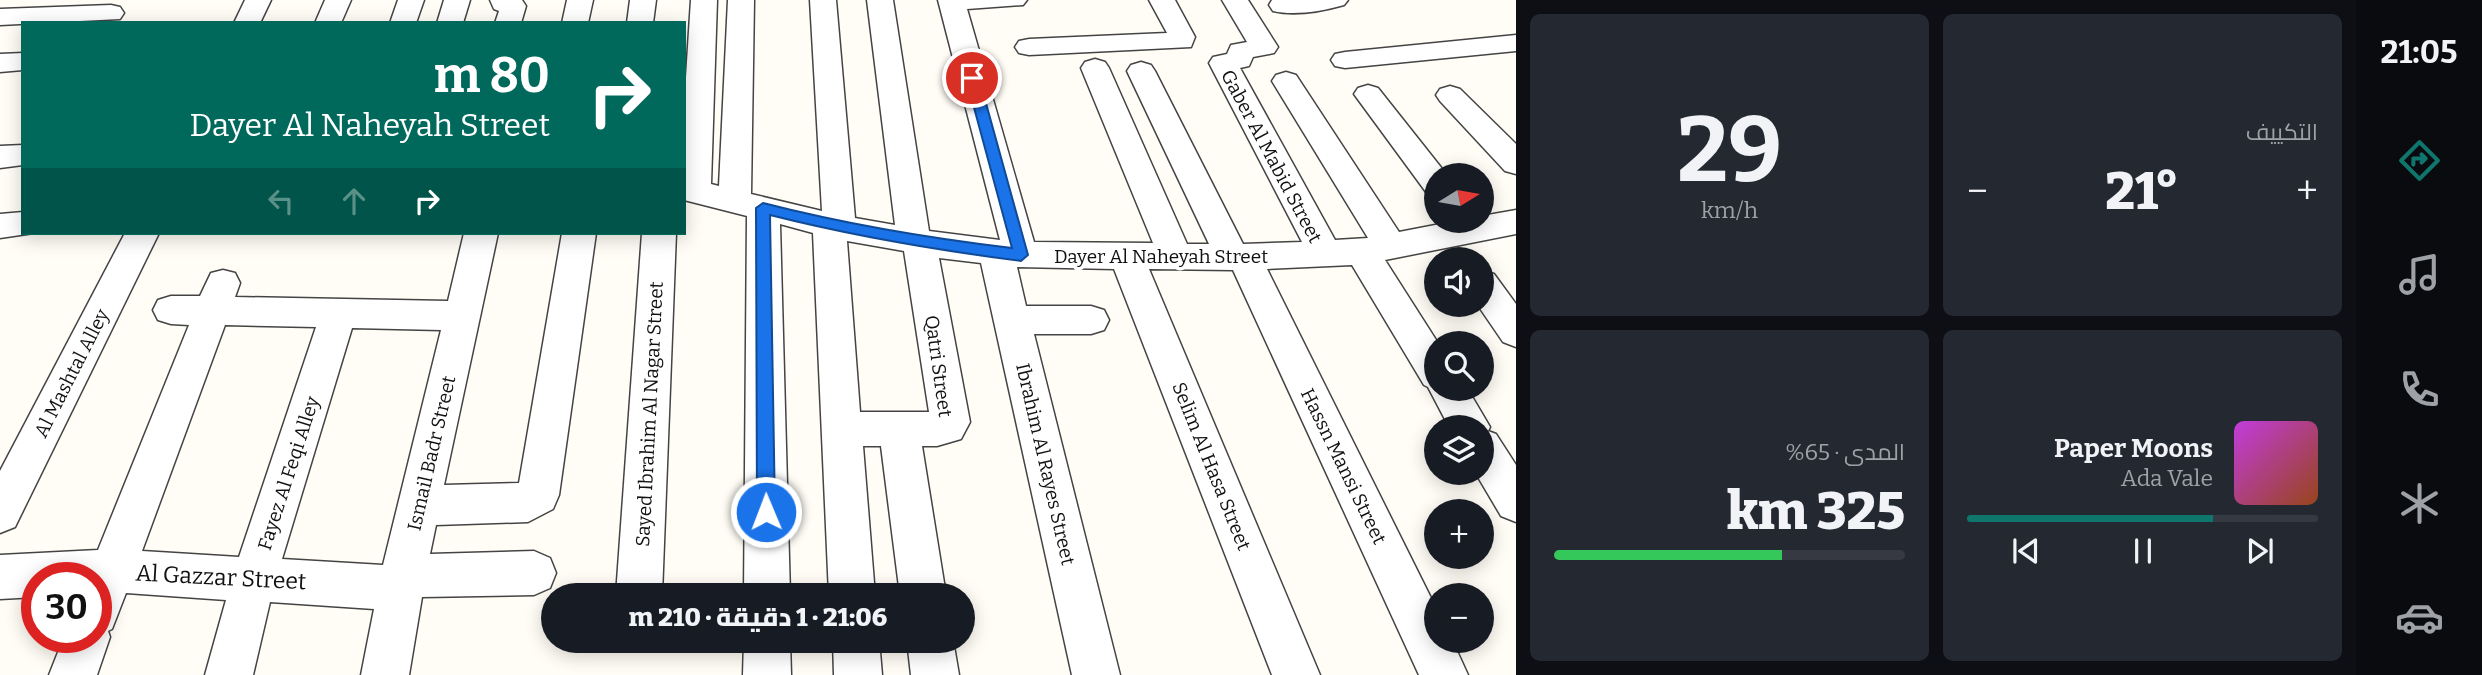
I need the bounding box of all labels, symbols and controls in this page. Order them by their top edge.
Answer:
text: 21:05 [2380,33,2458,71]
text: 80 m [434,46,550,105]
pin [942,48,1002,108]
icon: right [574,49,665,140]
icon: arrive [953,59,991,97]
street label: Gaber Al Mabid Street [1216,66,1327,247]
text: 29 [1677,96,1782,205]
text: Dayer Al Naheyah Street [190,106,550,144]
text: التكييف [2246,118,2318,146]
icon: directions [2395,136,2444,185]
text: 21° [2105,160,2179,223]
north arrow [1424,163,1494,233]
map controls [1424,163,1494,653]
text: − [1967,168,1988,214]
text: + [2296,168,2318,214]
icon: left [262,182,300,220]
icon: ahead [335,182,373,220]
icon: right [408,182,446,220]
text: km/h [1701,196,1758,224]
street label: Dayer Al Naheyah Street [1054,245,1268,268]
button: sound [1424,247,1494,317]
icon: music [2395,250,2444,299]
street label: Sayed Ibrahim Al Nagar Street [631,281,668,547]
street label: Al Mashtal Alley [29,304,114,441]
street label: Qatri Street [920,314,957,419]
button: search [1424,331,1494,401]
street label: Ibrahim Al Rayes Street [1011,361,1080,567]
icon: phone [2395,365,2444,414]
street label: Ismail Badr Street [402,373,461,533]
street label: Selim Al Hasa Street [1167,379,1256,554]
street label: Hassn Mansi Street [1296,385,1391,548]
street label: Fayez Al Feqi Alley [253,392,324,553]
button: layers [1424,415,1494,485]
text: Paper Moons [2054,433,2213,464]
text: المدى · 65% [1785,438,1905,466]
text: Ada Vale [2121,464,2213,492]
position arrow [729,475,803,549]
icon: climate [2395,479,2444,528]
text: 325 km [1727,480,1905,543]
button: + [1424,499,1494,569]
icon: previous [2007,532,2045,570]
icon: pause [2124,532,2162,570]
icon: next [2241,532,2279,570]
street label: Al Gazzar Street [135,559,307,595]
speed limit sign: 30 [21,562,112,653]
button: − [1424,583,1494,653]
icon: car [2395,593,2444,642]
text: 21:06 · 1 دقيقة · 210 m [629,602,887,633]

